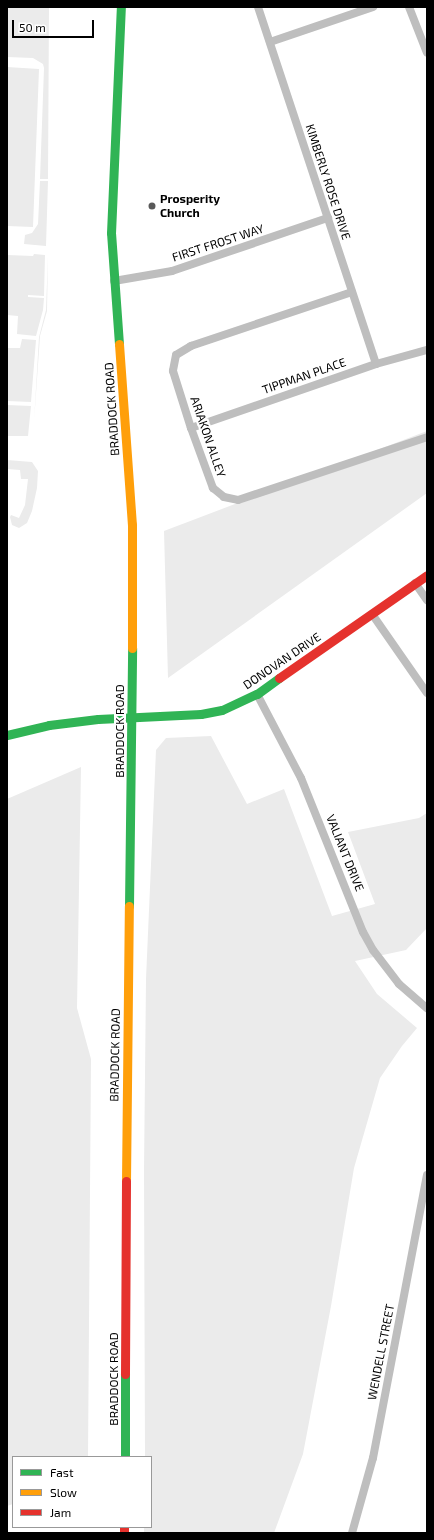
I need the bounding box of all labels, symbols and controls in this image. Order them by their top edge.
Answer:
scale bar [14,12,96,38]
text: 50 m [19,20,46,34]
street label: KIMBERLY ROSE DRIVE [302,122,354,242]
place label: Prosperity Church [160,192,220,220]
marker: Prosperity Church [147,201,157,211]
street label: FIRST FROST WAY [170,221,266,265]
street label: TIPPMAN PLACE [260,355,348,397]
street label: BRADDOCK ROAD [102,362,122,456]
street label: ARIAKON ALLEY [187,395,229,479]
street label: DONOVAN DRIVE [240,630,324,692]
street label: BRADDOCK ROAD [113,684,127,778]
street label: VALIANT DRIVE [323,812,367,894]
street label: BRADDOCK ROAD [107,1008,123,1102]
street label: WENDELL STREET [365,1303,397,1401]
street label: BRADDOCK ROAD [107,1332,121,1426]
legend [12,1456,152,1528]
text: Fast [50,1465,73,1479]
text: Slow [50,1485,77,1499]
text: Jam [50,1505,71,1519]

